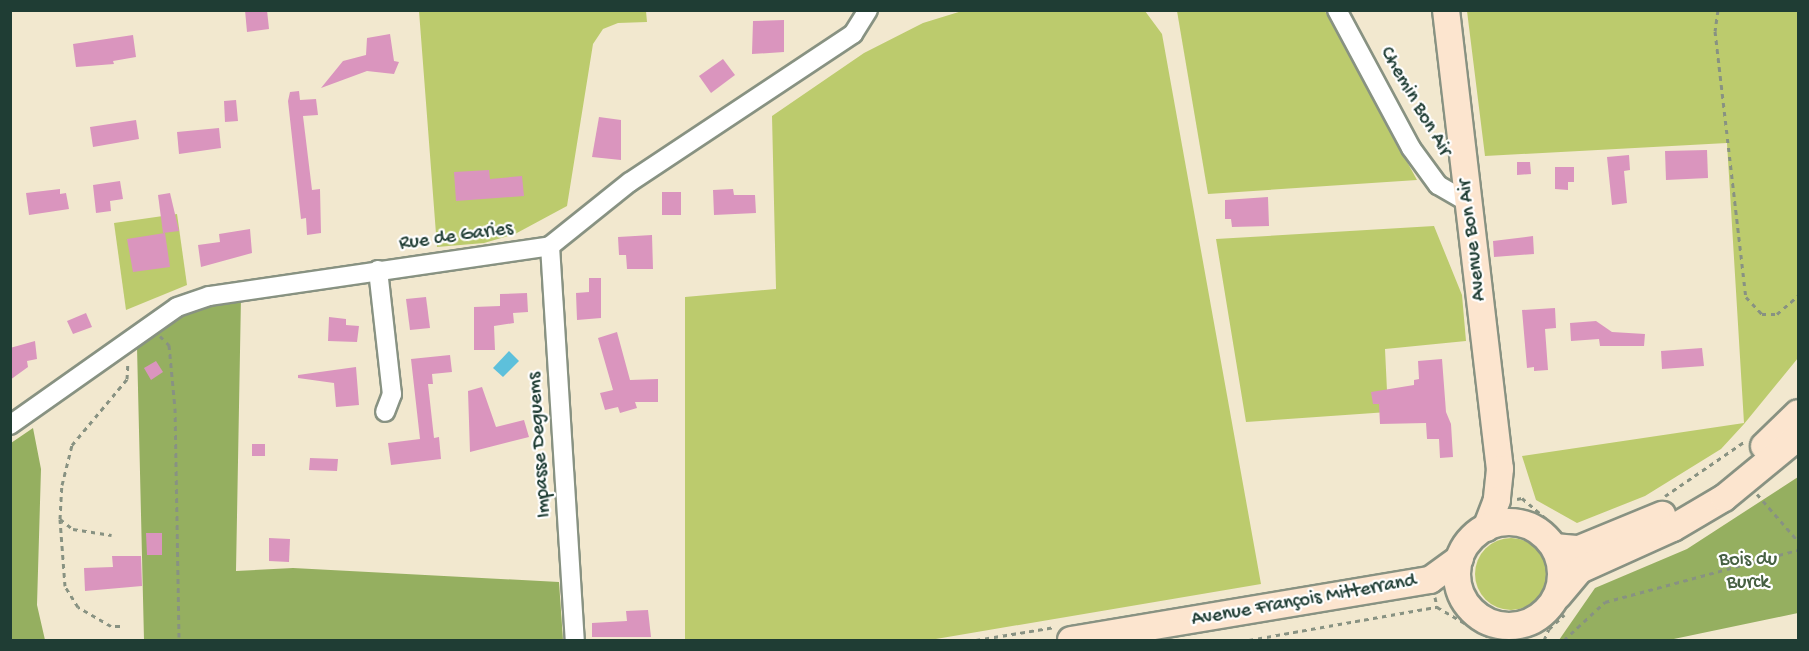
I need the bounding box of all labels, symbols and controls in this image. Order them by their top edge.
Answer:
street label: Chemin Bon Air [1374,43,1456,161]
street label: Avenue Bon Air [1454,178,1492,302]
street label: Rue de Garies [398,217,514,257]
street label: Impasse Deguems [523,371,557,519]
park label: Bois du Burck [1719,549,1777,596]
street label: Avenue François Mitterrand [1190,569,1418,633]

